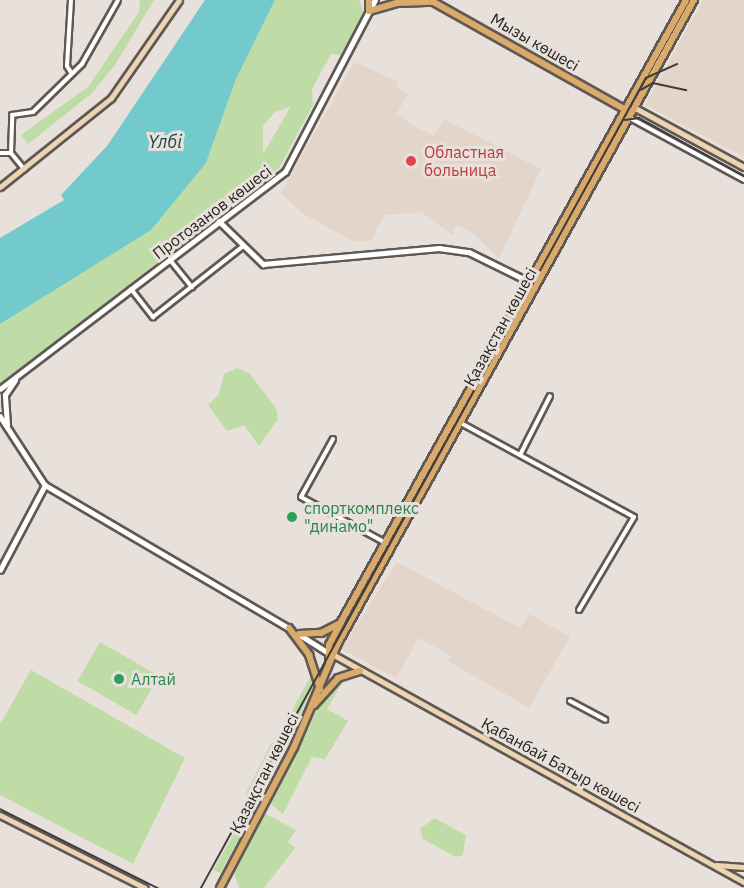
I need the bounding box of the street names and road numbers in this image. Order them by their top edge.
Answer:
street label: Мызы көшесі [487,9,583,75]
street label: Протозанов көшесі [149,161,275,263]
street label: Қазақстан көшесі [459,264,541,390]
street label: Қазақстан көшесі [225,710,303,836]
street label: Қабанбай Батыр көшесі [478,713,644,817]

